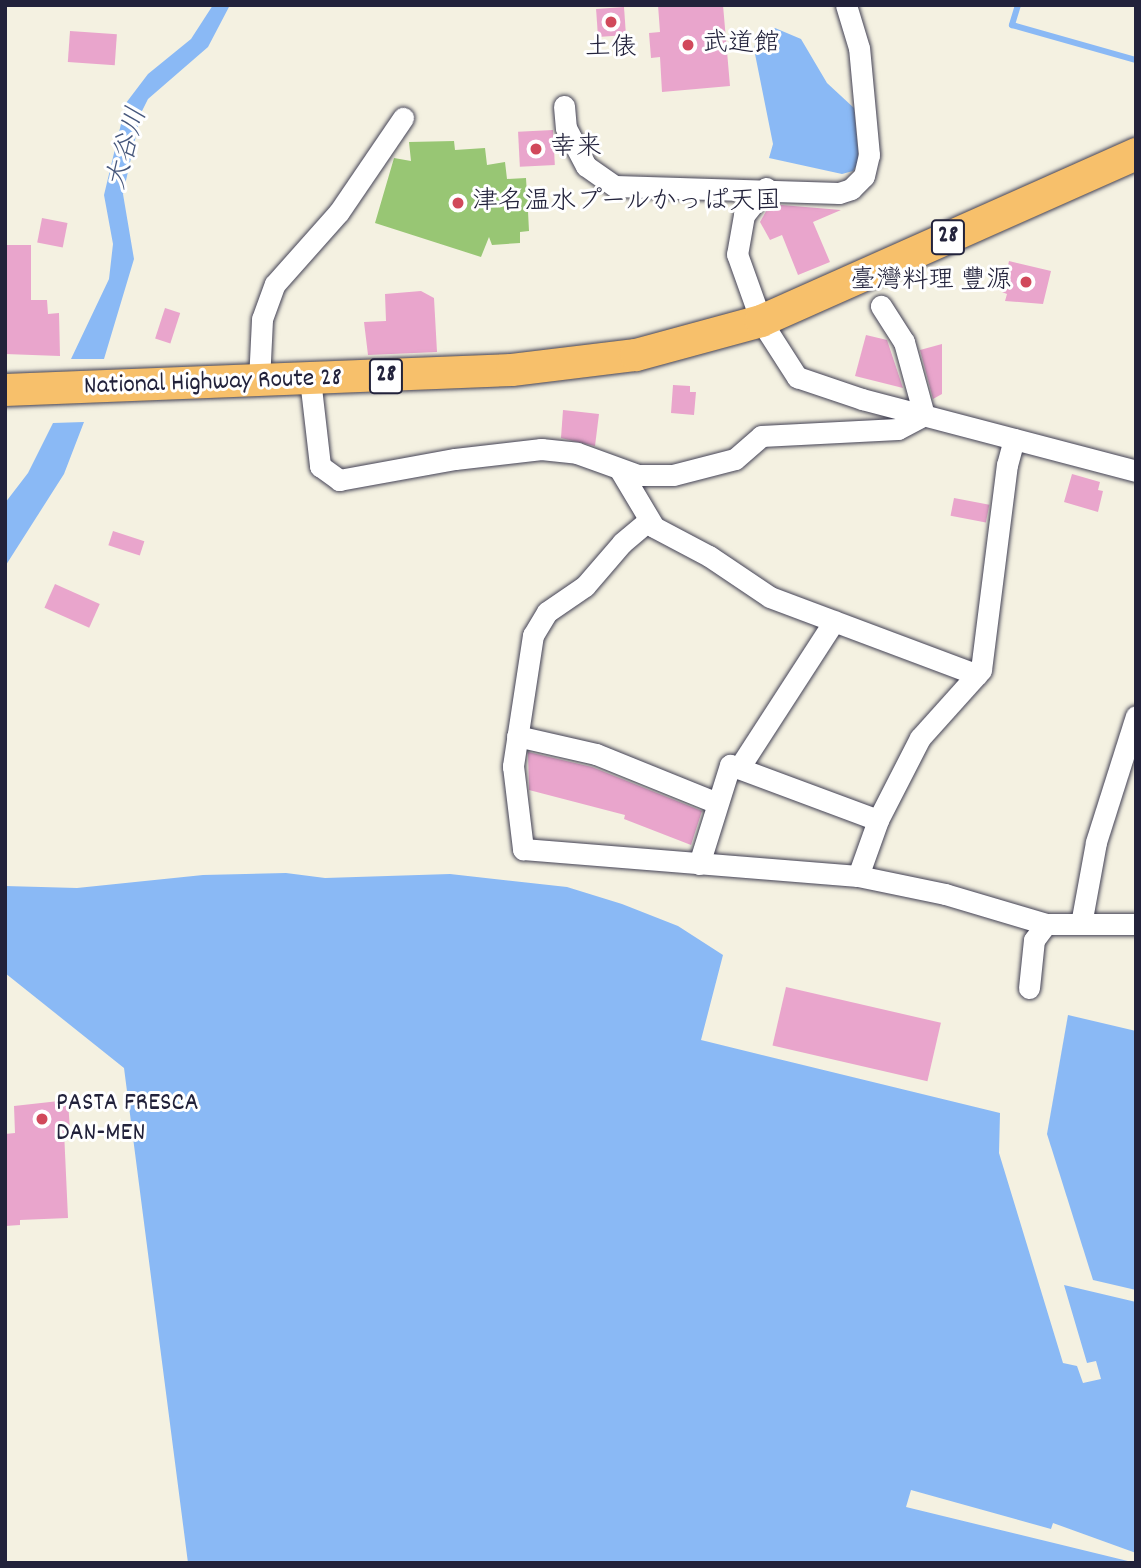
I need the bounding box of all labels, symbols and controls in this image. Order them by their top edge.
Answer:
marker: 土俵 [603,14,619,30]
place label: 武道館 [702,29,780,61]
place label: 土俵 [585,33,637,65]
marker: 武道館 [680,37,696,53]
water label: 大谷川 [101,104,157,194]
place label: 幸来 [550,133,602,165]
marker: 幸来 [528,141,544,157]
place label: 津名温水プールかっぱ天国 [472,187,782,219]
marker: 津名温水プールかっぱ天国 [450,195,466,211]
road number: 28 [930,216,965,258]
place label: 臺灣料理 豐源 [850,266,1012,298]
marker: 臺灣料理 豐源 [1018,274,1034,290]
road number: 28 [368,356,404,396]
street label: National Highway Route 28 [83,363,343,403]
place label: PASTA FRESCA DAN-MEN [56,1088,199,1150]
marker: PASTA FRESCA DAN-MEN [34,1111,50,1127]

